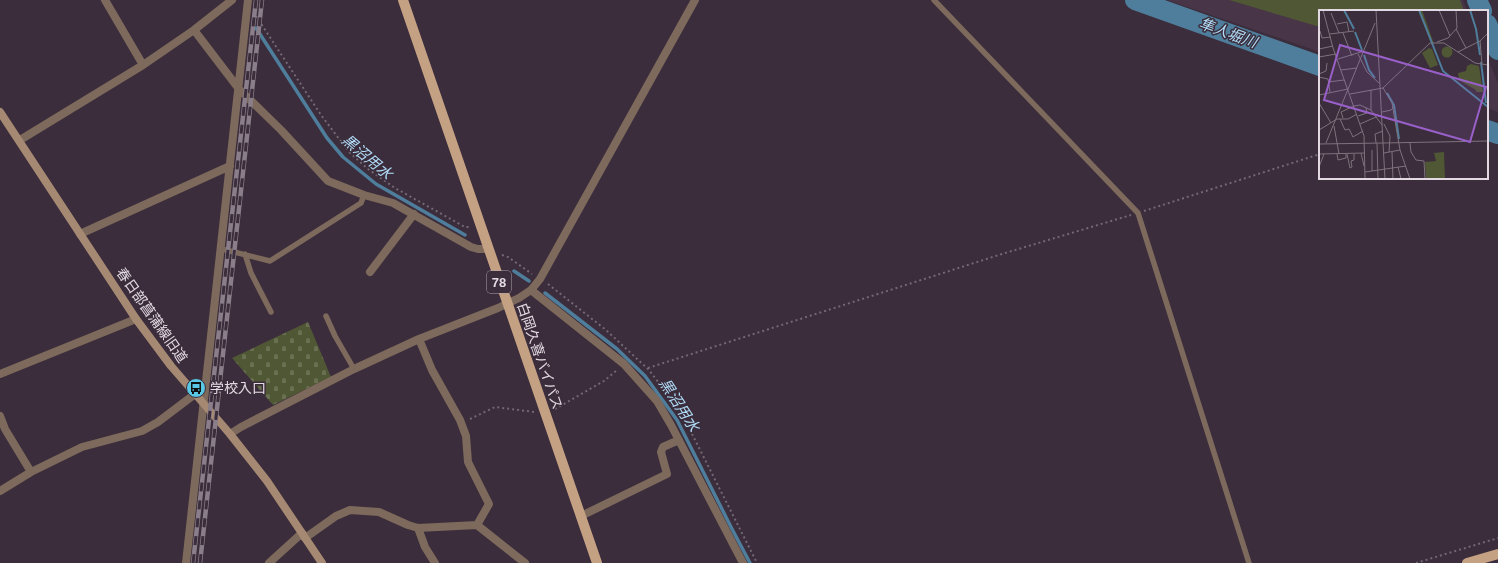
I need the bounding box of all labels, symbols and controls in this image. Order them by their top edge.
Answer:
inset map [1319,10,1488,179]
water label: 隼人堀川 [1197,14,1261,51]
water label: 黒沼用水 [339,131,397,184]
street label: 春日部菖蒲線旧道 [113,265,191,365]
road number: 78 [487,271,511,293]
street label: 白岡久喜バイパス [514,301,566,411]
water label: 黒沼用水 [656,375,704,436]
bus stop icon: 学校入口 [185,377,207,399]
place label: 学校入口 [210,380,266,396]

